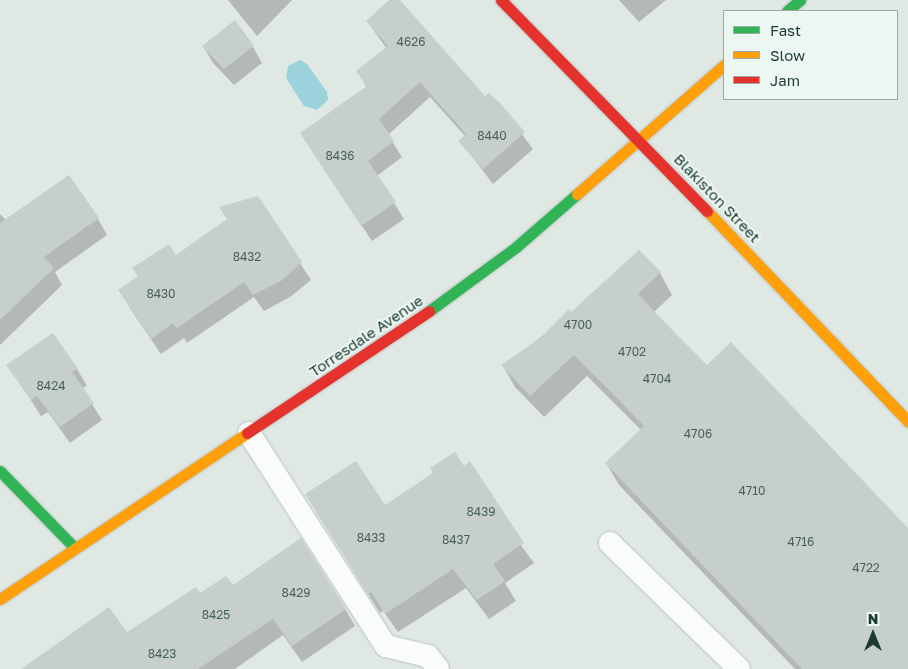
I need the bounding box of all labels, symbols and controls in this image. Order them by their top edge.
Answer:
legend [723,10,898,100]
text: Fast [770,21,801,39]
house number: 4626 [397,35,425,49]
text: Slow [770,46,805,64]
text: Jam [770,71,800,89]
house number: 8440 [477,129,507,143]
house number: 8436 [326,149,354,163]
street label: Blakiston Street [670,150,764,246]
house number: 8432 [233,250,261,264]
house number: 8430 [146,287,176,301]
street label: Torresdale Avenue [306,291,426,381]
house number: 4700 [564,318,592,332]
house number: 4702 [618,345,646,359]
house number: 4704 [643,372,671,386]
house number: 8424 [37,379,65,393]
house number: 4706 [684,427,712,441]
house number: 4710 [739,484,765,498]
house number: 8439 [467,505,495,519]
house number: 8433 [357,531,385,545]
house number: 8437 [442,533,470,547]
house number: 4716 [788,535,814,549]
house number: 4722 [852,561,880,575]
house number: 8429 [282,586,310,600]
house number: 8425 [202,608,230,622]
north arrow [848,609,898,659]
text: N [868,610,878,627]
house number: 8423 [148,647,176,661]

